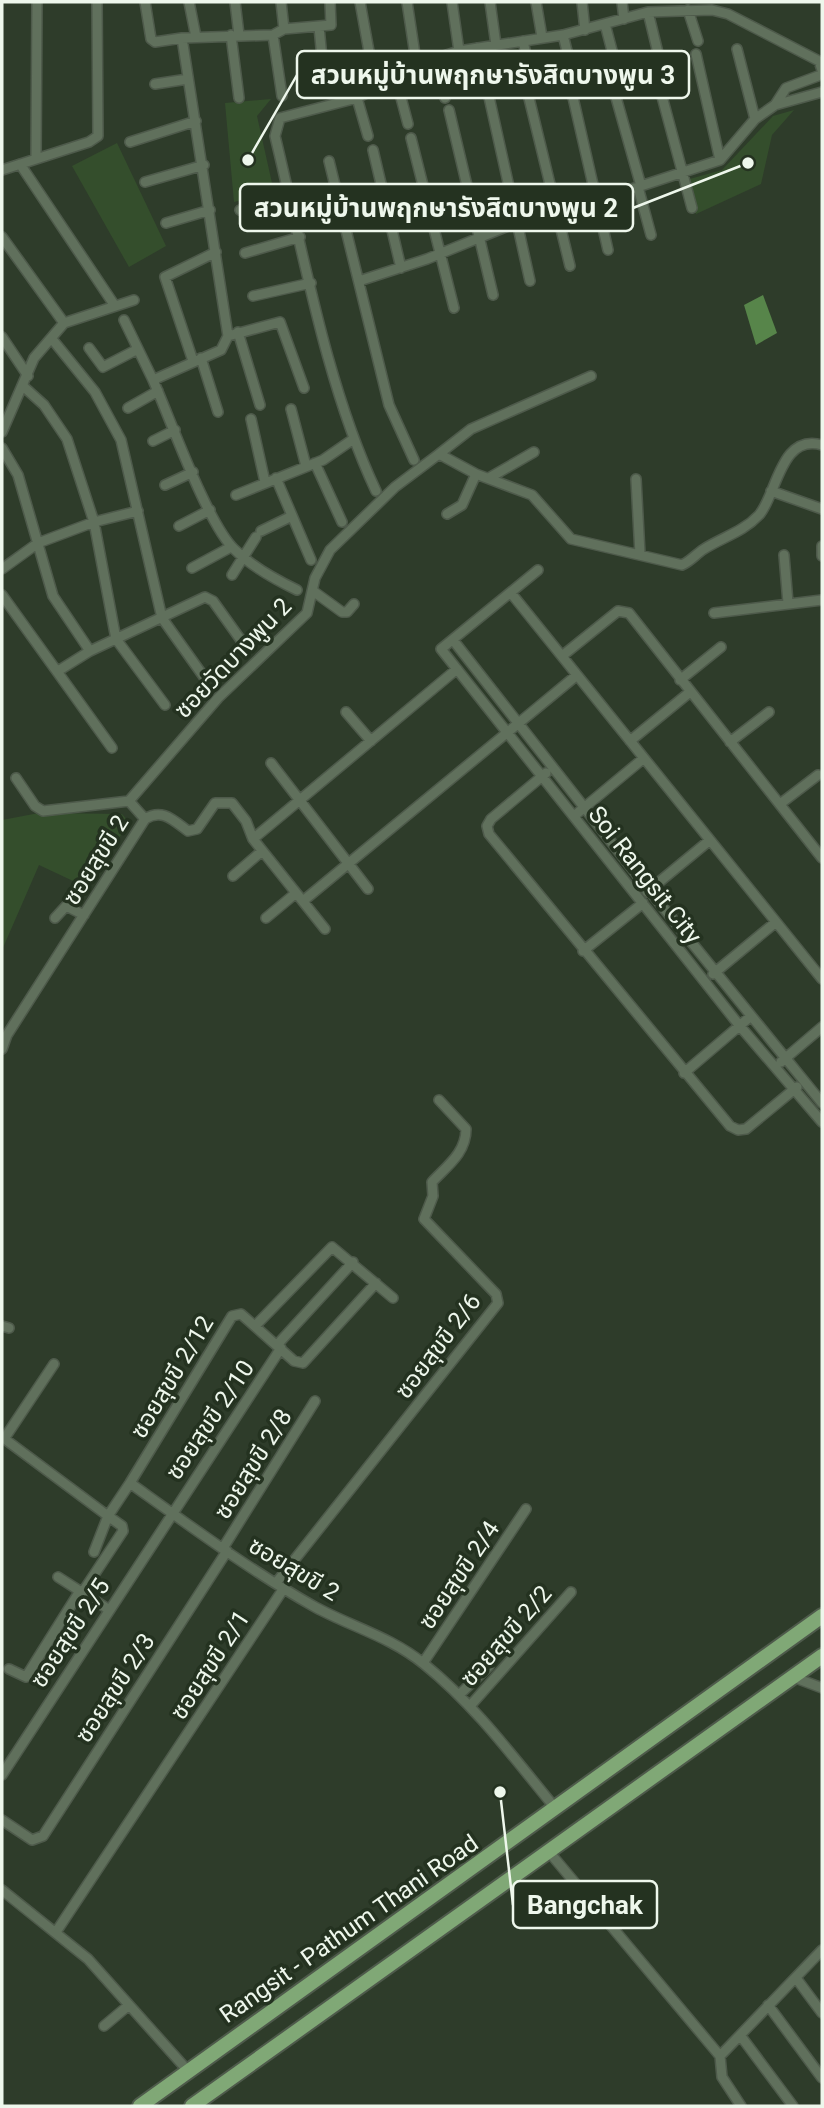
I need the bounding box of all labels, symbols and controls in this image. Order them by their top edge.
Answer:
callout: สวนหมู่บ้านพฤกษารังสิตบางพูน 3 [297,51,689,98]
text: สวนหมู่บ้านพฤกษารังสิตบางพูน 3 [311,60,675,91]
callout: สวนหมู่บ้านพฤกษารังสิตบางพูน 2 [240,184,633,231]
text: สวนหมู่บ้านพฤกษารังสิตบางพูน 2 [254,193,618,224]
street label: ซอยวัดบางพูน 2 [169,592,298,725]
street label: Soi Rangsit City [583,801,708,950]
street label: ซอยสุขขี 2 [57,810,135,911]
street label: ซอยสุขขี 2/6 [389,1288,487,1405]
street label: ซอยสุขขี 2/12 [125,1311,220,1444]
street label: ซอยสุขขี 2/10 [160,1355,261,1485]
street label: ซอยสุขขี 2/8 [208,1404,299,1525]
street label: ซอยสุขขี 2/4 [413,1516,506,1635]
street label: ซอยสุขขี 2 [243,1531,344,1608]
street label: ซอยสุขขี 2/5 [24,1573,116,1693]
street label: ซอยสุขขี 2/2 [455,1580,558,1693]
street label: ซอยสุขขี 2/1 [164,1605,256,1725]
street label: ซอยสุขขี 2/3 [69,1628,161,1748]
street label: Rangsit - Pathum Thani Road [214,1829,484,2029]
callout: Bangchak [513,1881,657,1928]
text: Bangchak [527,1890,644,1920]

